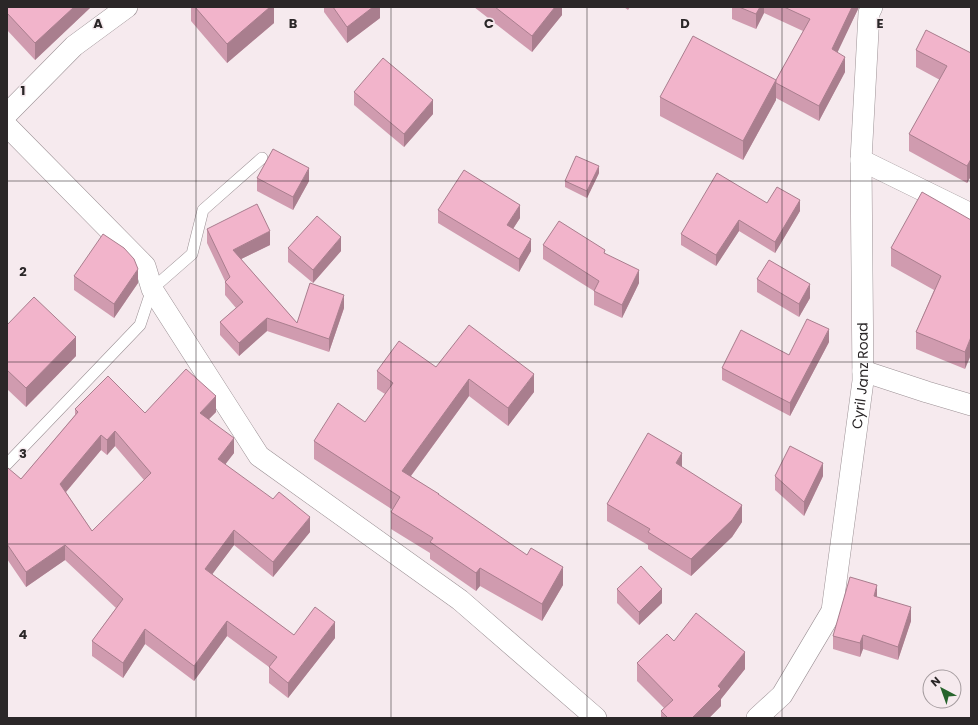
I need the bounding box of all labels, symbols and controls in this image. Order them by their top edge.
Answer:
text: A [93,14,103,33]
text: B [289,14,298,33]
text: C [484,14,494,33]
text: D [680,14,690,33]
text: E [876,14,884,33]
text: 1 [21,81,25,100]
text: 2 [19,262,27,281]
street label: Cyril Janz Road [847,322,873,430]
text: 3 [19,444,27,463]
text: 4 [19,625,28,644]
north arrow [922,669,962,709]
text: N [927,673,944,690]

